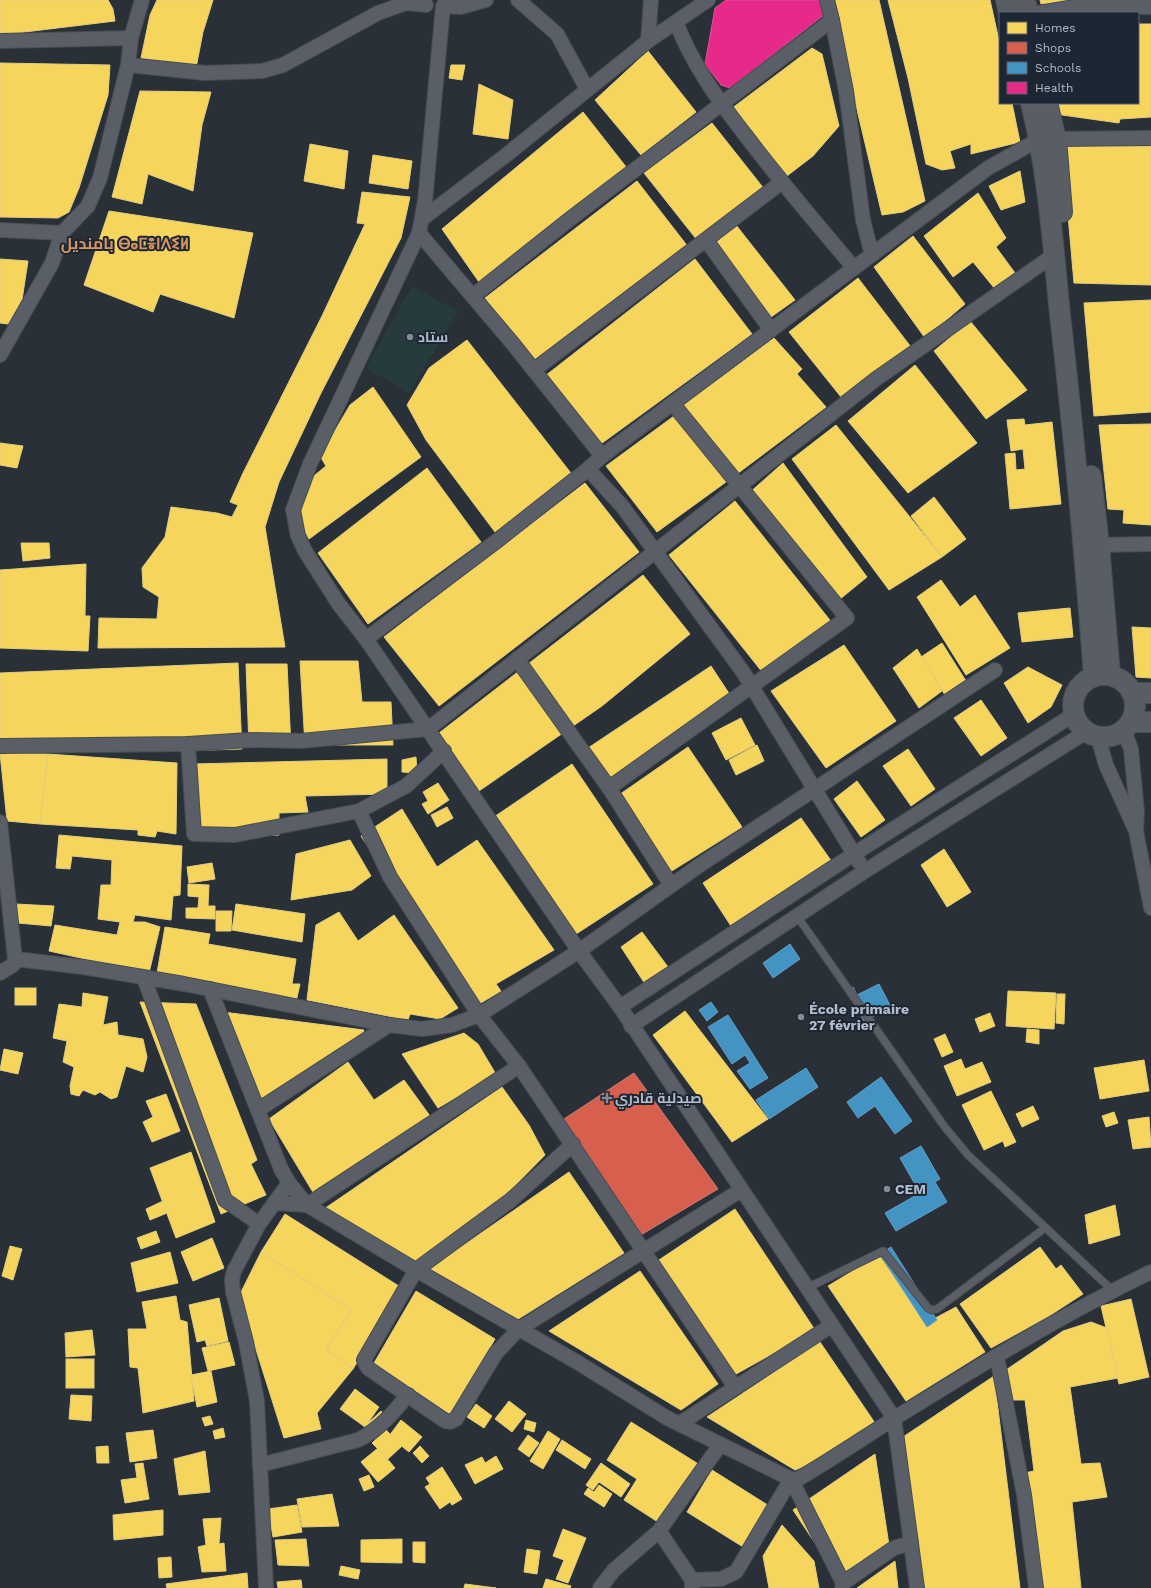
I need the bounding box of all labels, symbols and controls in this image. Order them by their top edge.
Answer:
legend [999,12,1139,104]
text: Homes [1035,21,1076,35]
text: Shops [1035,41,1071,55]
text: Schools [1035,61,1081,75]
text: Health [1035,81,1073,95]
district label: بامنديل ⴱⴰⵎⴻⵏⴷⵉⵍ [61,234,189,253]
place label: ستاد [418,329,448,345]
marker: ستاد [405,332,415,342]
place label: École primaire 27 février [809,1001,909,1033]
marker: École primaire 27 février [796,1012,806,1022]
place label: صيدلية قادري [615,1090,702,1109]
marker: صيدلية قادري [602,1093,612,1103]
place label: CEM [895,1181,926,1197]
marker: CEM [882,1184,892,1194]

